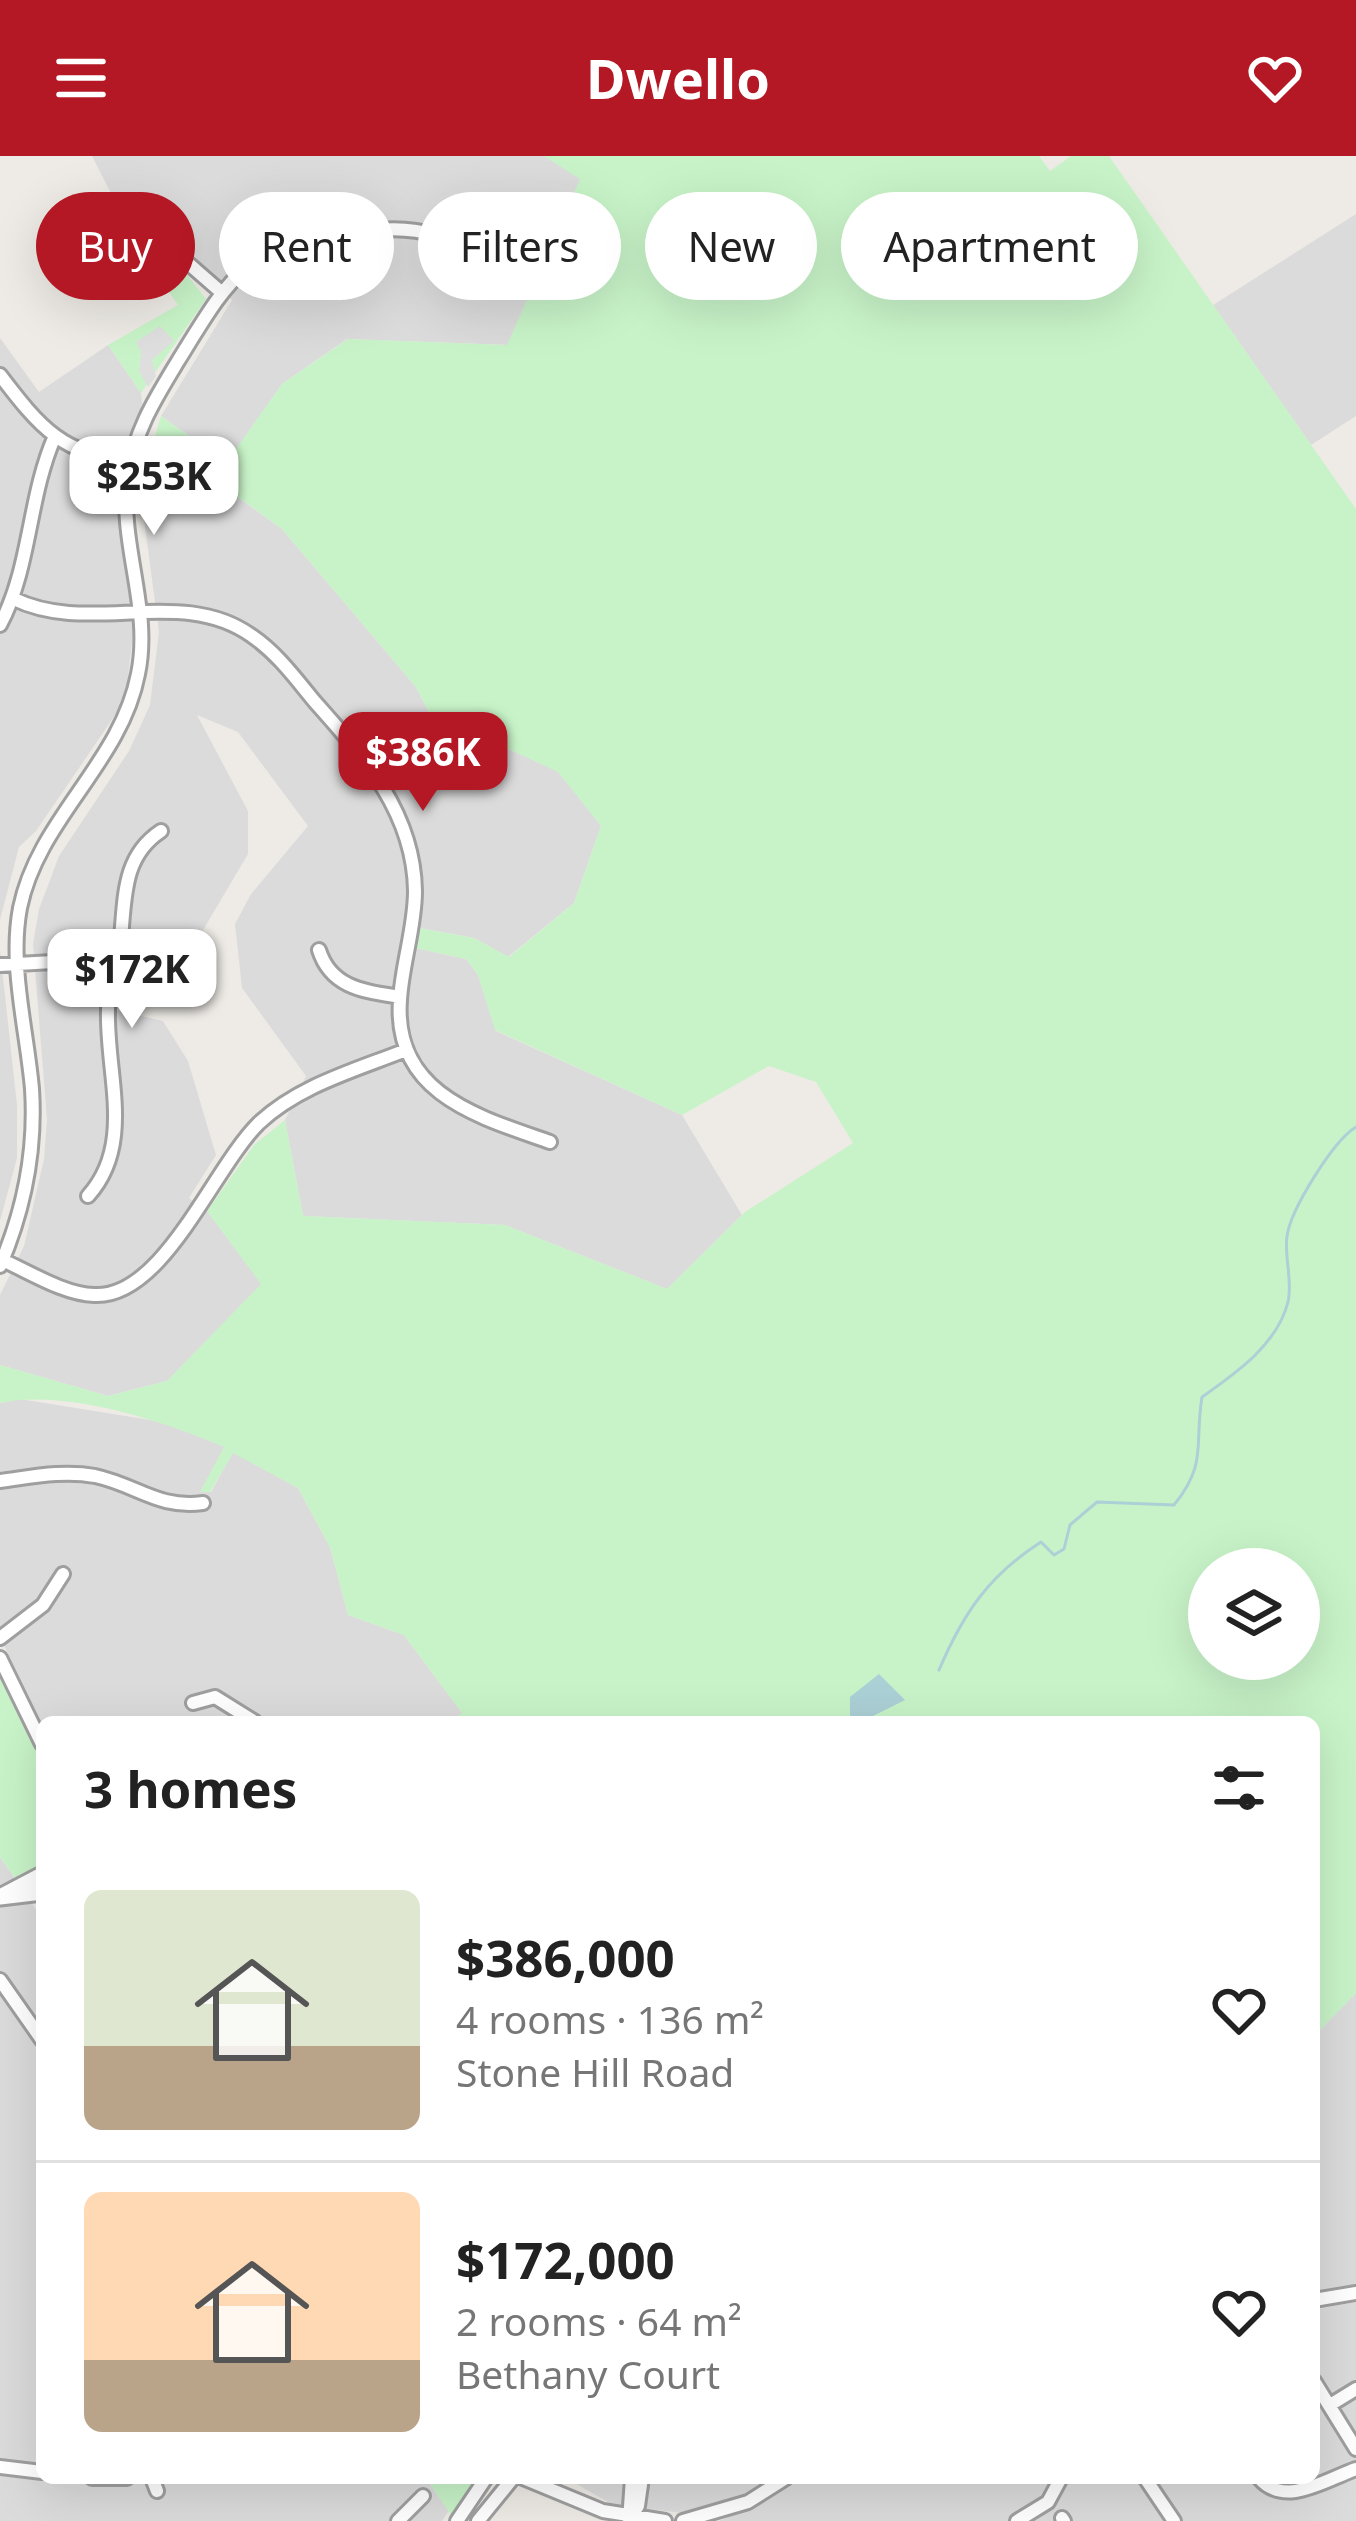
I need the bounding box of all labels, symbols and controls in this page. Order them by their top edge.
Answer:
text: Dwello [586,41,770,115]
icon: menu [48,45,114,111]
icon: heart [1242,45,1308,111]
chip: Buy [36,192,195,300]
chip: Rent [219,192,394,300]
chip: Filters [418,192,621,300]
chip: New [645,192,817,300]
chip: Apartment [841,192,1138,300]
pin: $253K [70,436,238,538]
text: $253K [96,448,212,501]
pin: $386K [339,712,507,814]
text: $386K [365,724,481,777]
pin: $172K [48,929,216,1031]
text: $172K [74,941,190,994]
map controls [1188,1548,1320,1680]
button: layers [1188,1548,1320,1680]
text: 3 homes [84,1753,297,1823]
icon: filters [1206,1755,1272,1821]
text: $386,000 [456,1922,675,1992]
icon: home [180,1938,324,2082]
icon: heart [1206,1977,1272,2043]
text: 4 rooms · 136 m² [456,1992,764,2045]
text: Stone Hill Road [456,2045,734,2098]
text: $172,000 [456,2224,675,2294]
icon: home [180,2240,324,2384]
icon: heart [1206,2279,1272,2345]
text: 2 rooms · 64 m² [456,2294,742,2347]
text: Bethany Court [456,2347,720,2400]

